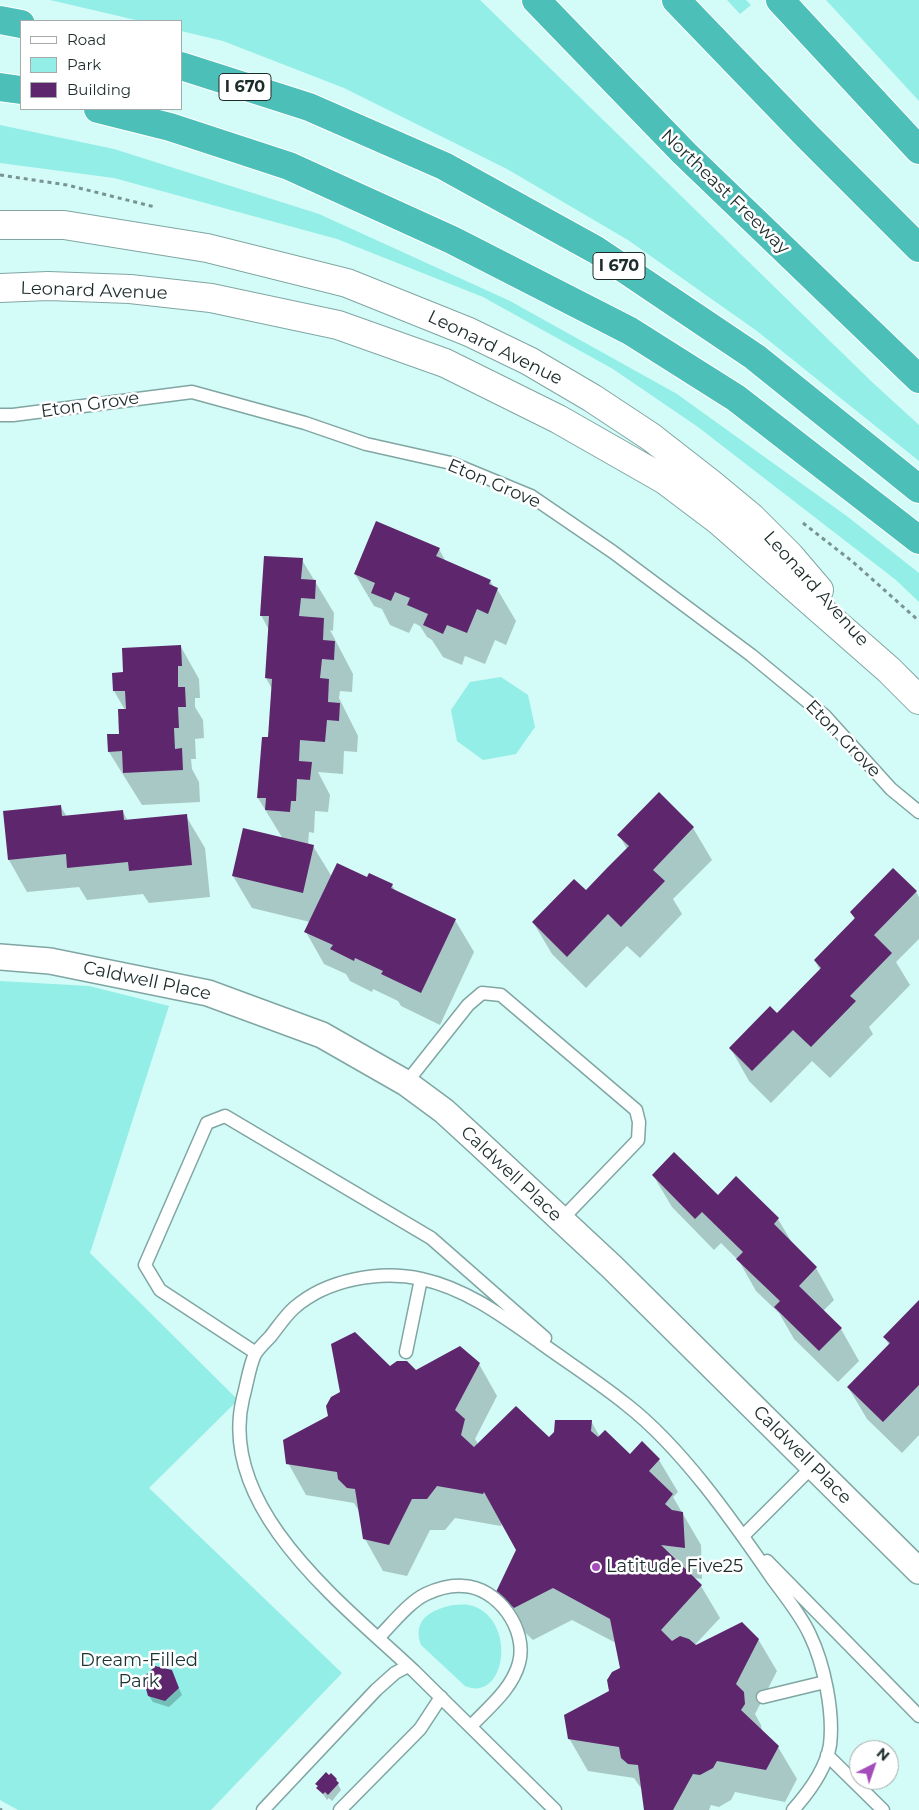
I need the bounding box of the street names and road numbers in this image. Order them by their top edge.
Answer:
road number: I 670 [219,74,271,100]
street label: Northeast Freeway [656,125,794,259]
road number: I 670 [593,252,645,280]
street label: Leonard Avenue [20,278,168,304]
street label: Leonard Avenue [424,306,566,390]
street label: Eton Grove [39,387,141,423]
street label: Eton Grove [444,455,544,513]
street label: Leonard Avenue [759,527,873,651]
street label: Eton Grove [801,696,885,782]
street label: Caldwell Place [81,957,213,1005]
street label: Caldwell Place [456,1122,566,1226]
street label: Caldwell Place [748,1401,856,1509]

